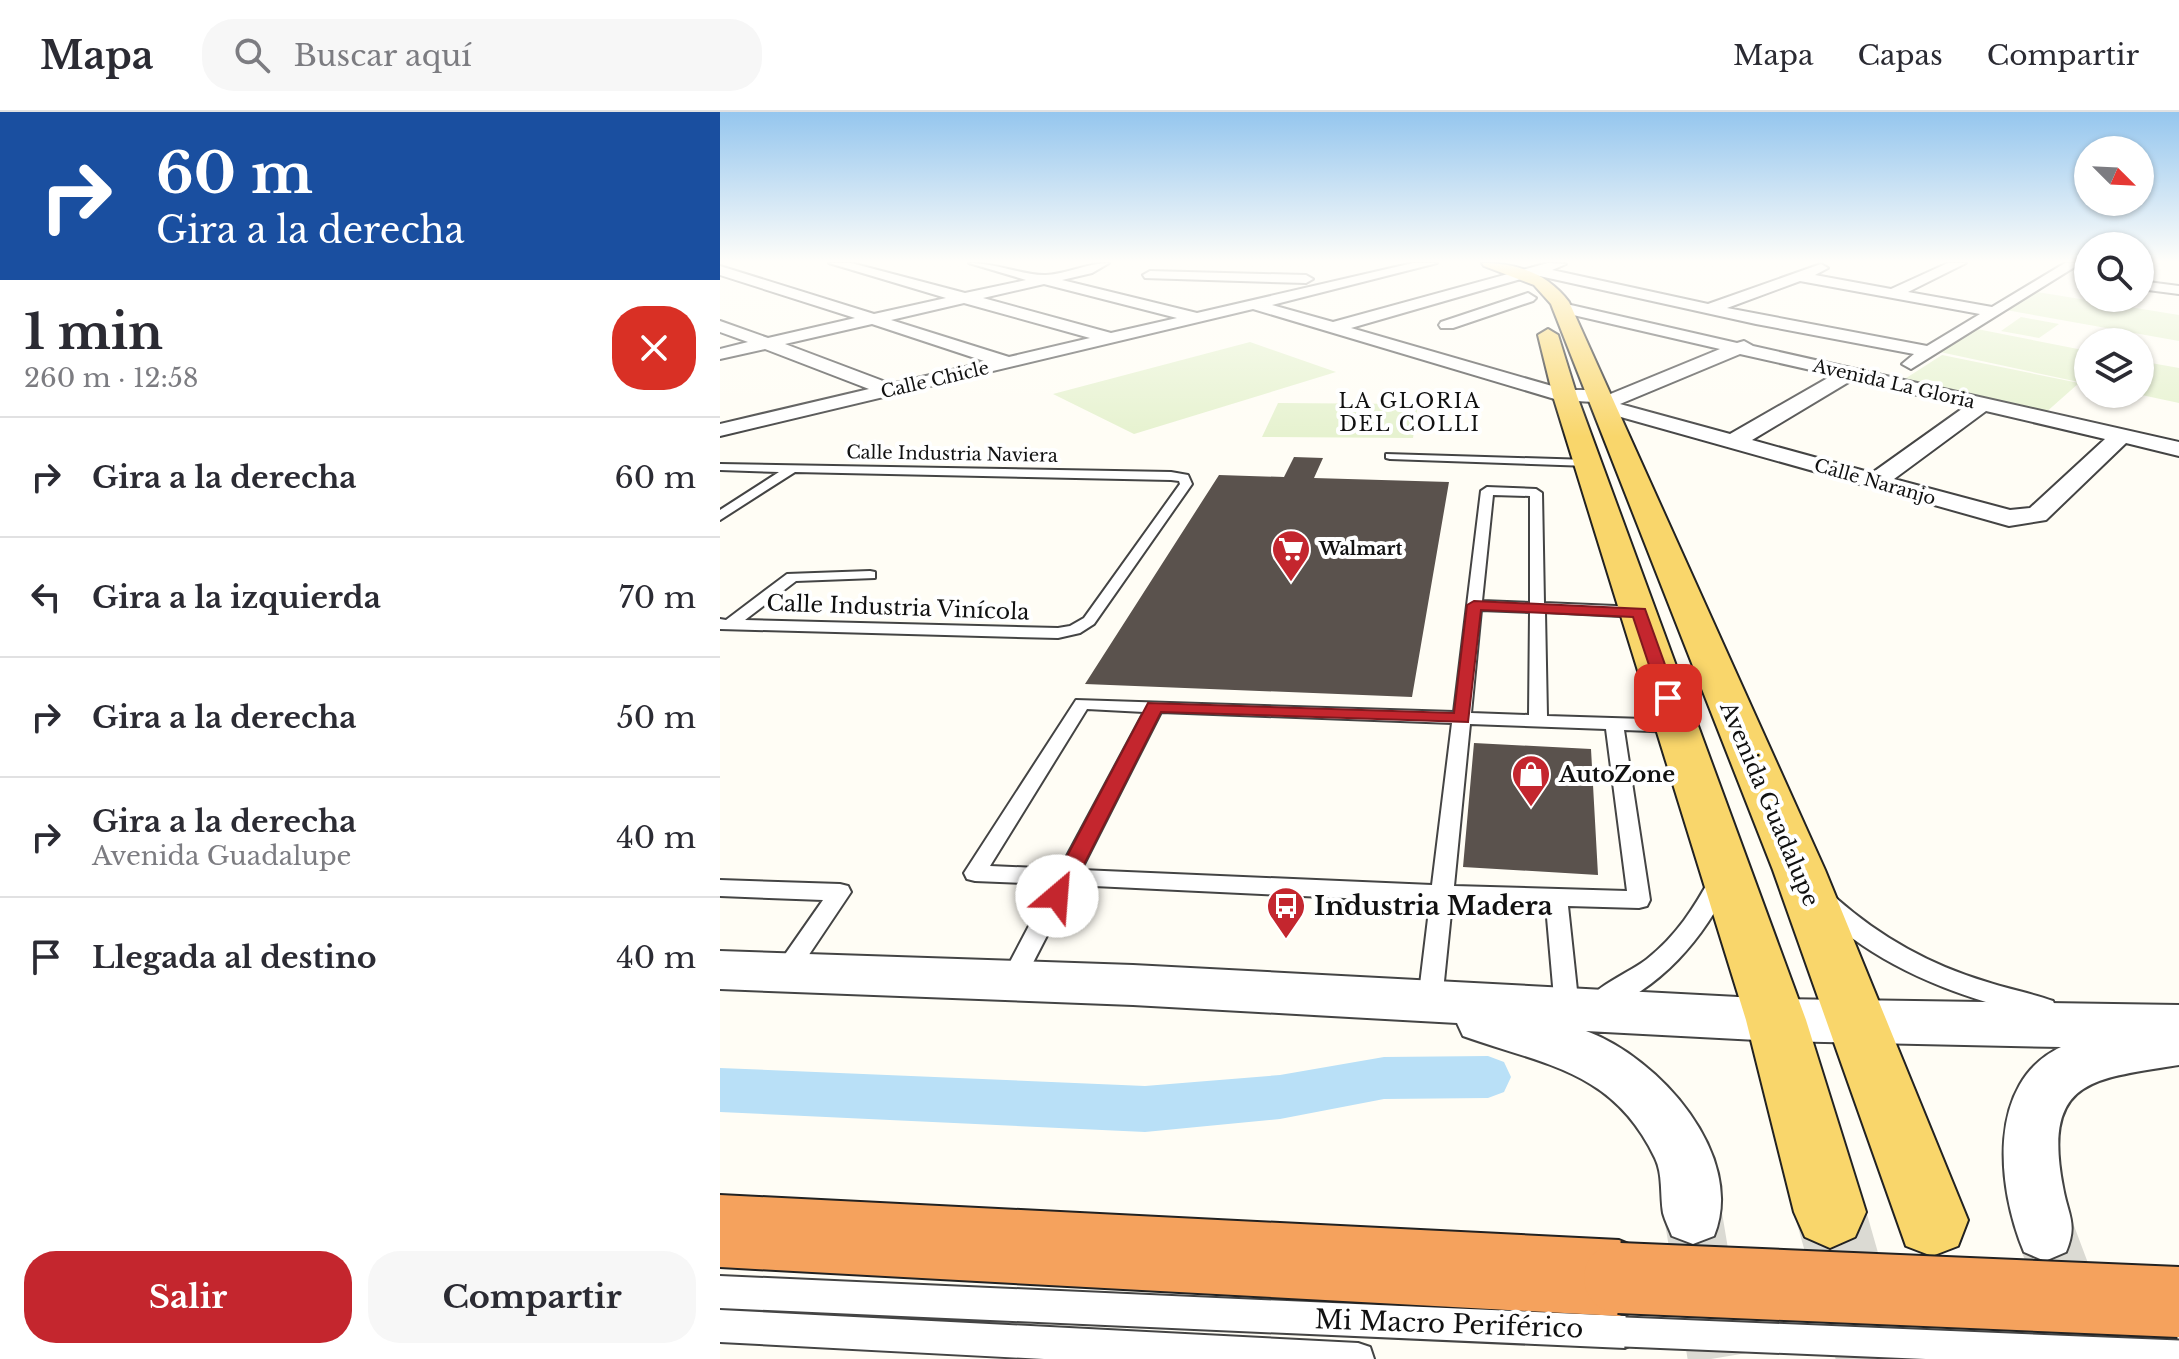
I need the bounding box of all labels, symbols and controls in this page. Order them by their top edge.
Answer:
search box [202,19,762,91]
text: Mapa [40,32,154,79]
icon: search [230,33,274,77]
text: Buscar aquí [294,37,472,74]
text: Mapa [1733,38,1814,73]
text: Capas [1858,38,1943,73]
text: Compartir [1987,38,2139,73]
north arrow [2074,136,2154,216]
map controls [2074,136,2154,408]
text: 60 m [156,139,313,208]
icon: right [24,144,128,248]
text: Gira a la derecha [156,208,464,253]
button: search [2074,232,2154,312]
text: 1 min [24,302,163,362]
button: close [612,306,696,390]
button: layers [2074,328,2154,408]
street label: Avenida La Gloria [1810,354,1977,413]
street label: Calle Chicle [879,357,991,403]
text: 260 m · 12:58 [24,362,199,394]
district label: LA GLORIA DEL COLLI [1339,389,1481,436]
street label: Calle Industria Naviera [846,441,1058,467]
street label: Calle Naranjo [1812,454,1938,510]
icon: right [24,455,68,499]
text: Gira a la derecha [92,459,357,496]
text: 60 m [614,459,696,496]
supermarket icon: Walmart [1270,528,1312,583]
place label: Walmart [1318,538,1402,560]
icon: left [24,575,68,619]
text: Gira a la izquierda [92,579,381,616]
text: 70 m [619,579,696,616]
street label: Calle Industria Vinícola [766,589,1031,626]
pin [1634,664,1702,732]
icon: arrive [1646,676,1690,720]
icon: right [24,695,68,739]
street label: Avenida Guadalupe [1714,697,1825,911]
text: Gira a la derecha [92,699,357,736]
text: 50 m [617,699,696,736]
shop icon: AutoZone [1510,753,1552,808]
place label: AutoZone [1558,761,1675,788]
text: Gira a la derecha [92,803,357,840]
icon: right [24,815,68,859]
text: 40 m [616,819,696,856]
text: Avenida Guadalupe [92,840,352,872]
position arrow [1015,854,1099,938]
bus stop icon: Industria Madera [1265,885,1307,940]
place label: Industria Madera [1314,890,1553,922]
icon: arrive [24,935,68,979]
text: Llegada al destino [92,939,377,976]
text: 40 m [616,939,696,976]
button: Salir [24,1251,352,1343]
button: Compartir [368,1251,696,1343]
street label: Mi Macro Periférico [1314,1303,1584,1345]

